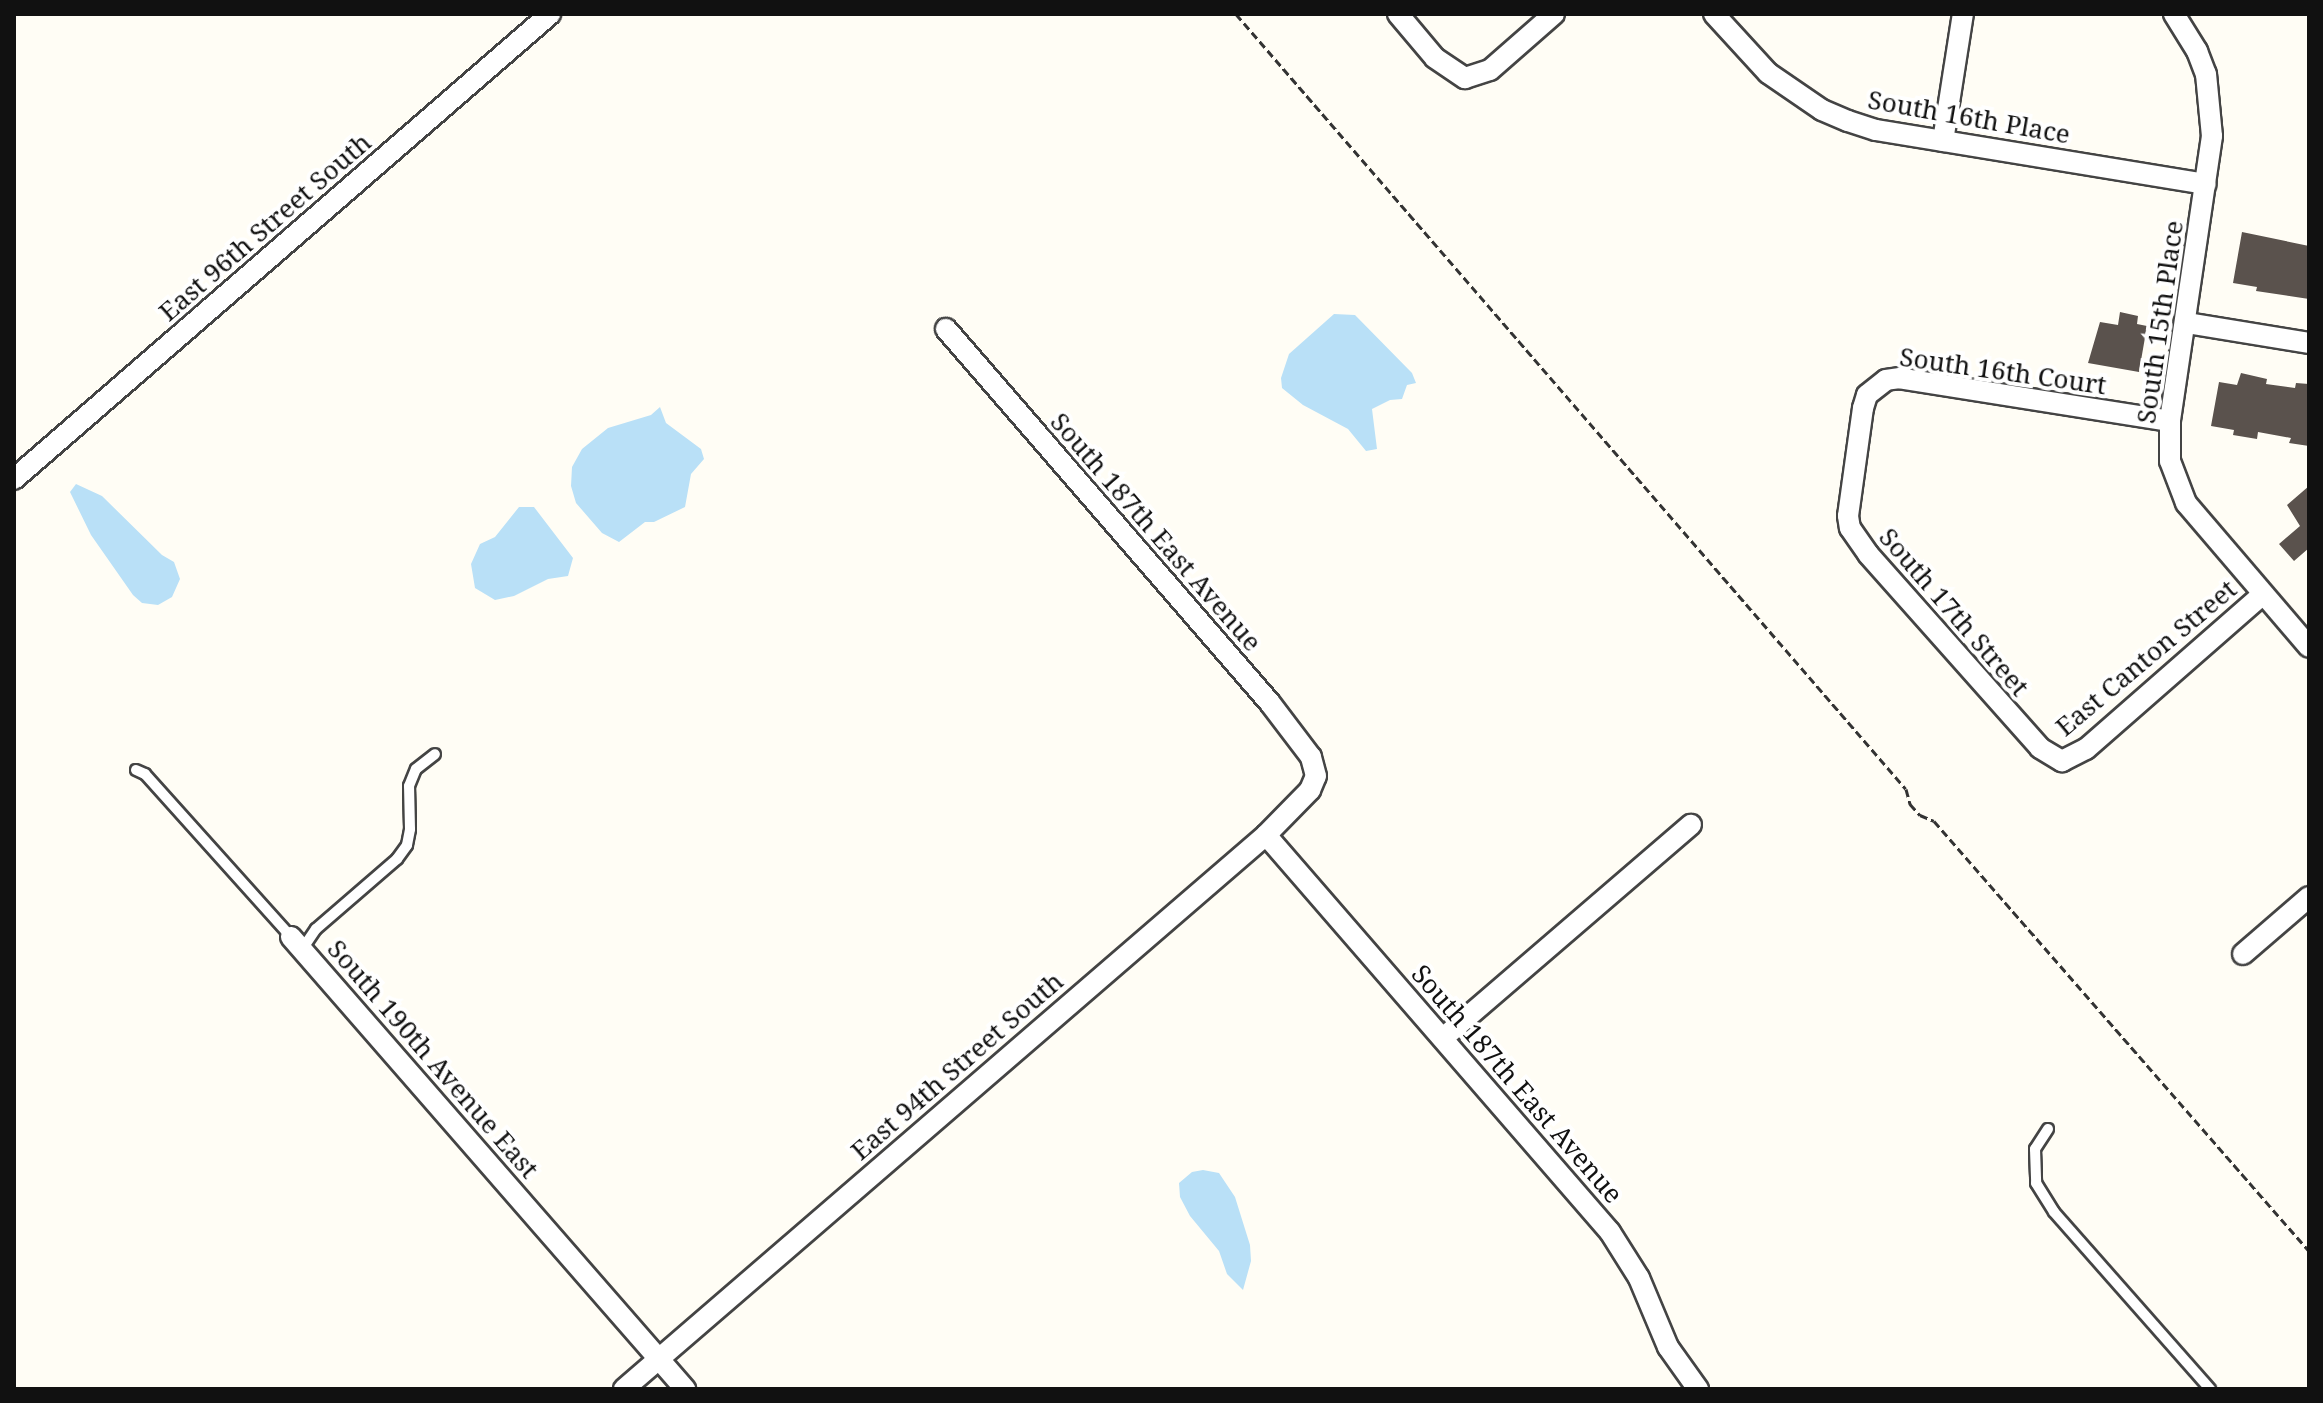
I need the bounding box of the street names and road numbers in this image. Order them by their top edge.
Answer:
street label: South 16th Place [1866,84,2072,150]
street label: East 96th Street South [153,126,377,328]
street label: South 15th Place [2130,218,2190,426]
street label: South 16th Court [1898,341,2108,401]
street label: South 187th East Avenue [1044,406,1268,658]
street label: South 17th Street [1873,522,2035,702]
street label: East Canton Street [2049,573,2243,743]
street label: South 190th Avenue East [321,933,545,1185]
street label: South 187th East Avenue [1405,958,1629,1210]
street label: East 94th Street South [845,965,1069,1167]

